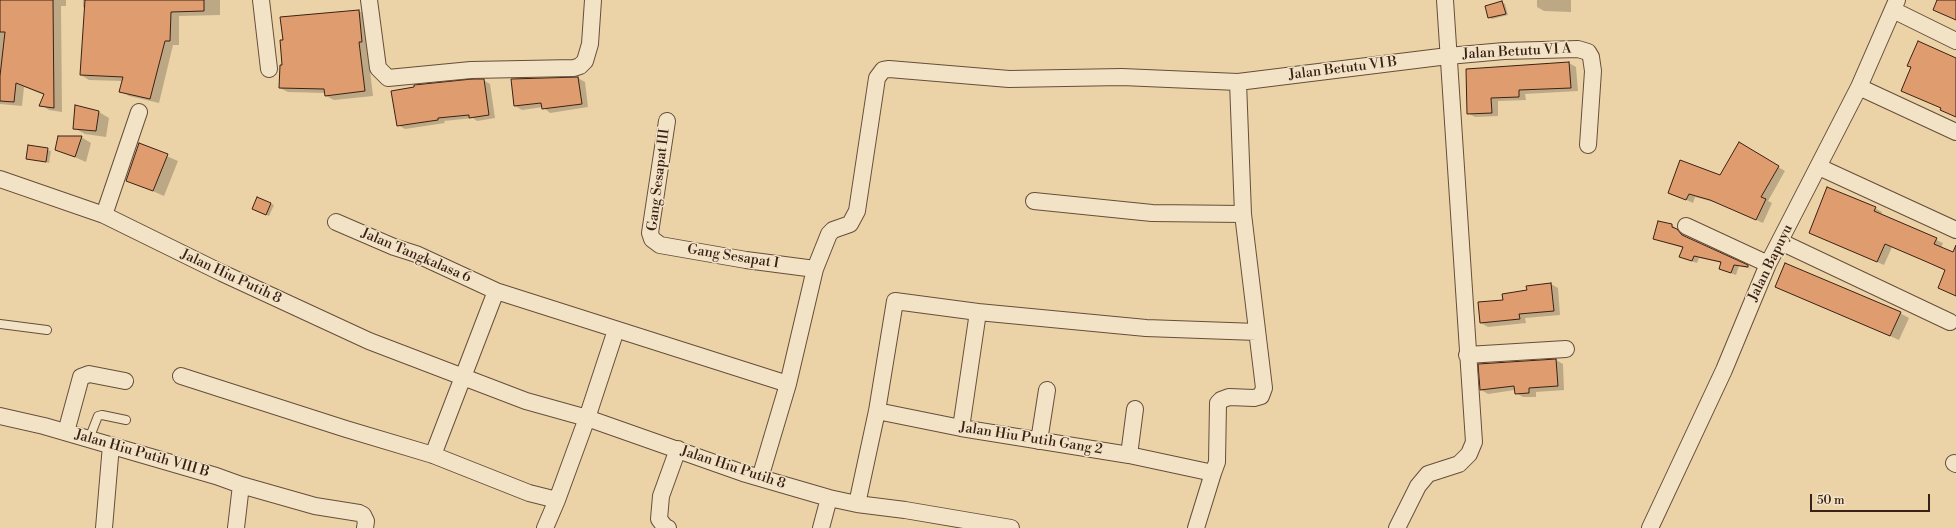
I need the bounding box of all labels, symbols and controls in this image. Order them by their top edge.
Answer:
street label: Jalan Betutu VI A [1462,41,1572,63]
street label: Jalan Betutu VI B [1288,54,1398,84]
street label: Gang Sesapat III [644,128,674,232]
street label: Jalan Bapuyu [1745,222,1797,304]
street label: Jalan Tangkalasa 6 [358,225,474,287]
street label: Gang Sesapat I [686,241,780,273]
street label: Jalan Hiu Putih 8 [178,246,284,308]
street label: Jalan Hiu Putih Gang 2 [958,419,1104,459]
street label: Jalan Hiu Putih VIII B [73,427,211,481]
street label: Jalan Hiu Putih 8 [678,443,788,493]
scale bar [1812,486,1932,512]
text: 50 m [1817,493,1845,508]

